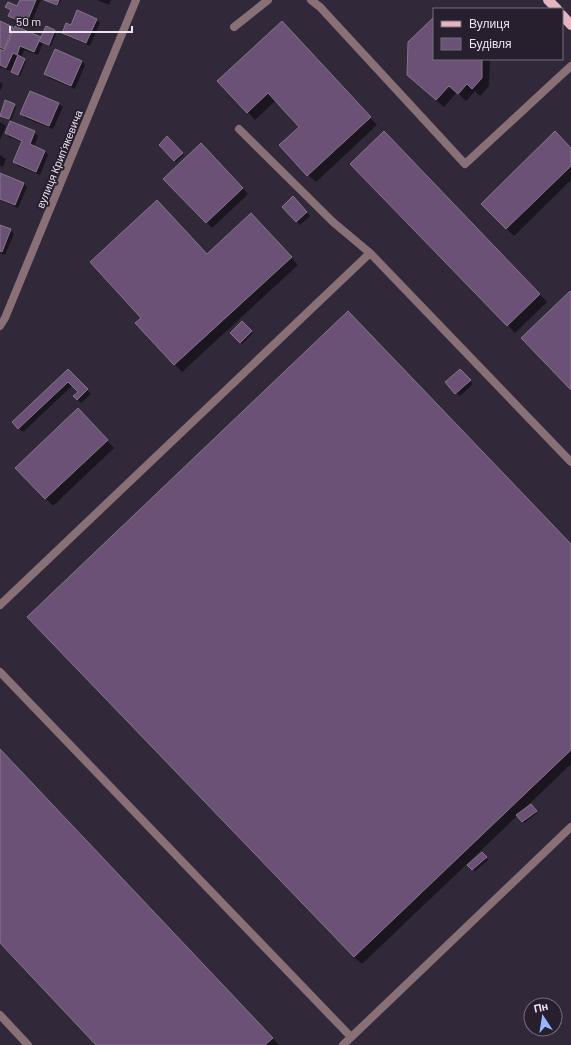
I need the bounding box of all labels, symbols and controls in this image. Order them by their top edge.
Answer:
scale bar [10,8,132,34]
legend [433,8,563,60]
text: 50 m [16,14,41,28]
text: Вулиця [469,16,510,31]
text: Будівля [469,36,511,51]
street label: вулиця Крипʼякевича [33,107,85,210]
north arrow [523,997,563,1037]
text: Пн [532,999,549,1015]

